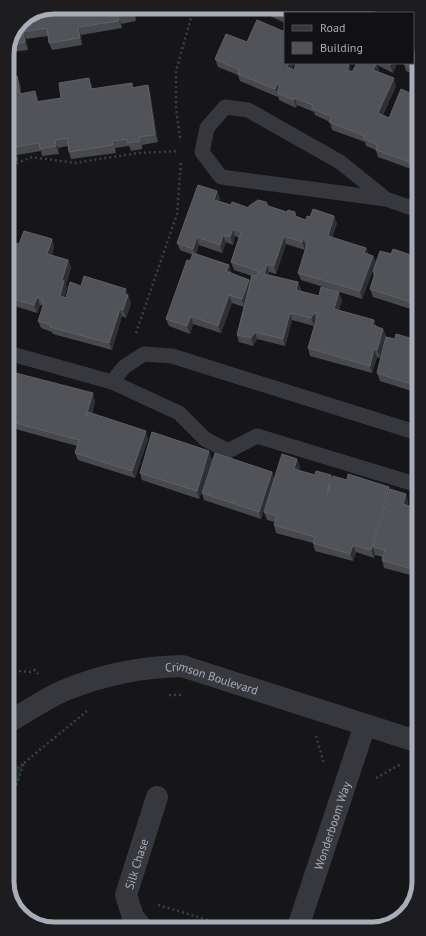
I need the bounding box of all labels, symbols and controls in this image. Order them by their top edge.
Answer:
legend [284,12,414,64]
text: Road [320,20,345,35]
text: Building [320,40,363,55]
street label: Crimson Boulevard [165,658,260,697]
street label: Wonderboom Way [310,779,353,872]
street label: Silk Chase [121,837,151,891]

